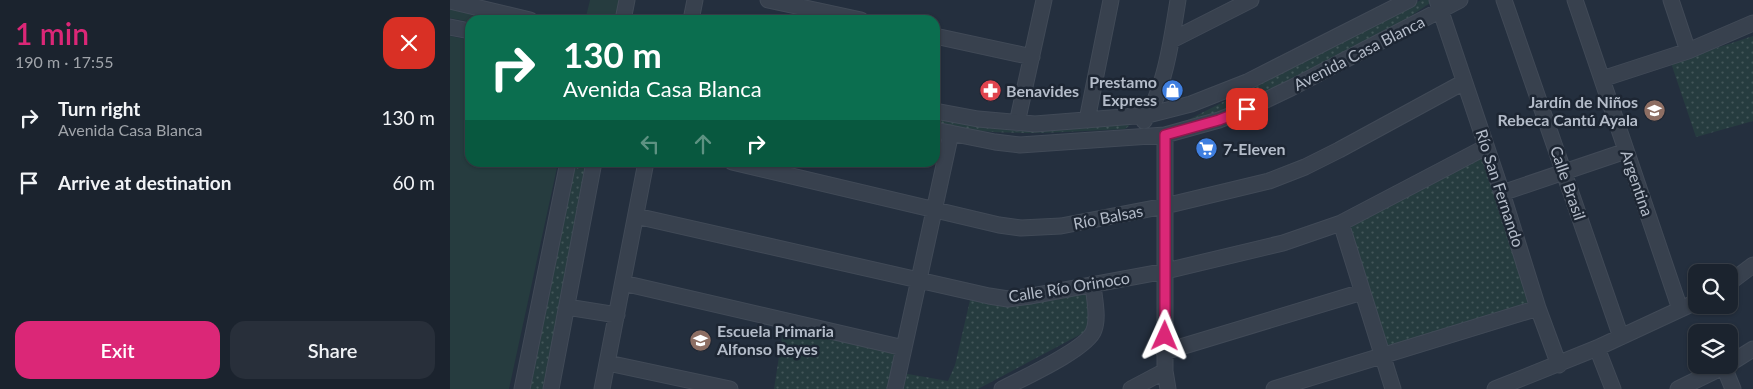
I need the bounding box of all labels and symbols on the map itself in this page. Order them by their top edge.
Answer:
street label: Avenida Casa Blanca [1290,11,1427,94]
place label: Prestamo Express [1089,72,1157,109]
pharmacy icon: Benavides [978,79,1002,103]
shop icon: Prestamo Express [1161,79,1185,103]
place label: Benavides [1006,81,1079,100]
pin [1226,88,1268,130]
place label: Jardín de Niños Rebeca Cantú Ayala [1498,92,1638,129]
school or university icon: Jardín de Niños Rebeca Cantú Ayala [1642,99,1666,123]
street label: Río San Fernando [1472,126,1529,249]
supermarket icon: 7-Eleven [1195,137,1219,161]
place label: 7-Eleven [1223,139,1286,158]
street label: Calle Brasil [1547,143,1590,222]
street label: Argentina [1617,147,1658,218]
street label: Río Balsas [1071,200,1144,233]
street label: Calle Río Orinoco [1007,268,1131,305]
position arrow [1138,309,1190,361]
place label: Escuela Primaria Alfonso Reyes [716,321,834,358]
school or university icon: Escuela Primaria Alfonso Reyes [689,328,713,352]

